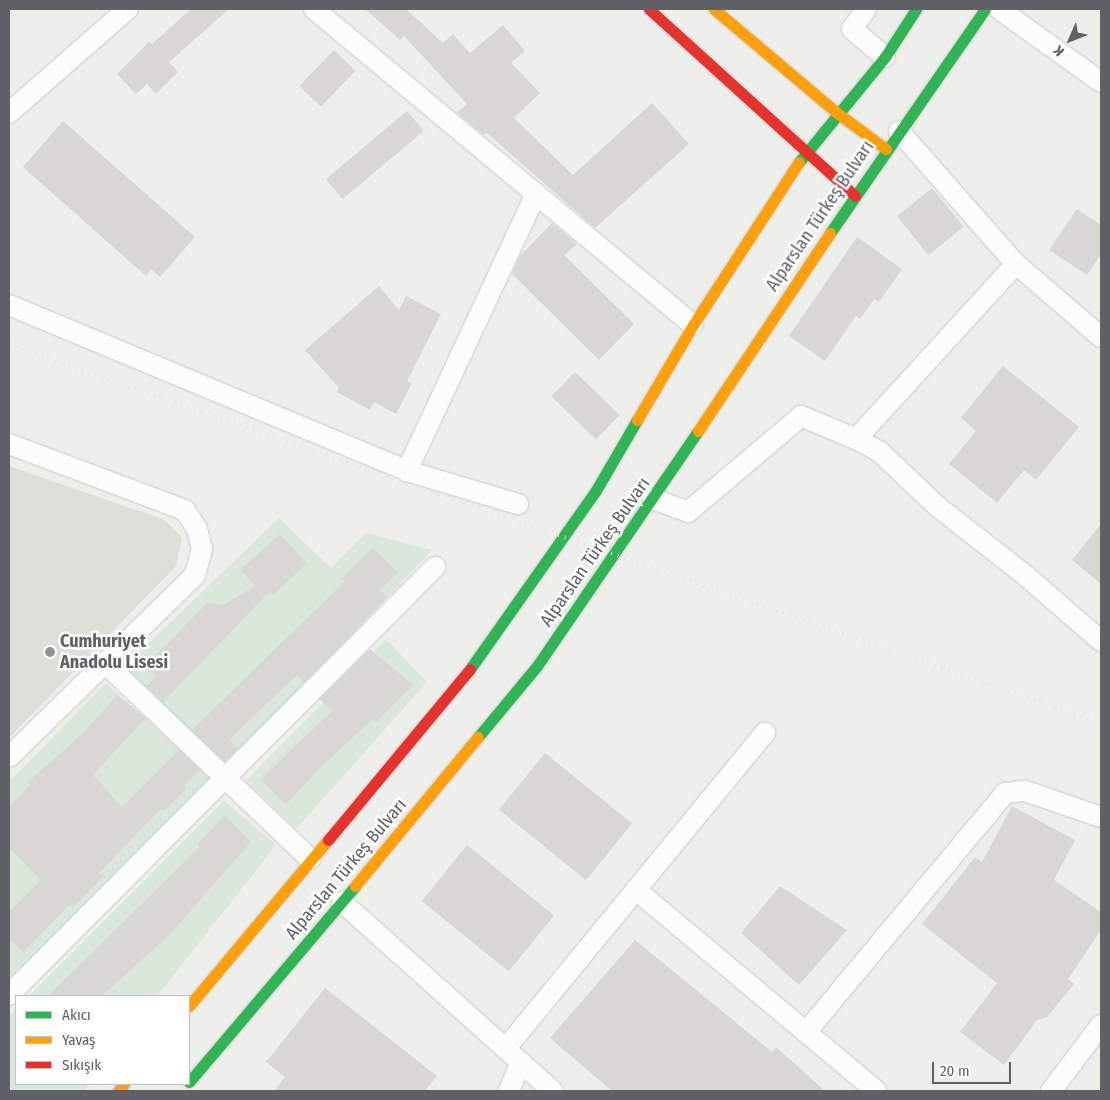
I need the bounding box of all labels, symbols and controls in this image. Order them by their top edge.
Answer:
north arrow [1045,15,1095,65]
text: K [1050,42,1068,60]
street label: Alparslan Türkeş Bulvarı [762,137,878,295]
street label: Alparslan Türkeş Bulvarı [535,473,655,631]
place label: Cumhuriyet Anadolu Lisesi [60,631,168,674]
marker: Cumhuriyet Anadolu Lisesi [44,646,56,658]
street label: Alparslan Türkeş Bulvarı [281,794,411,944]
legend [15,995,190,1085]
text: Akıcı [62,1006,91,1024]
text: Yavaş [62,1031,96,1049]
scale bar [935,1052,1014,1084]
text: Sıkışık [62,1056,101,1074]
text: 20 m [940,1062,970,1080]

